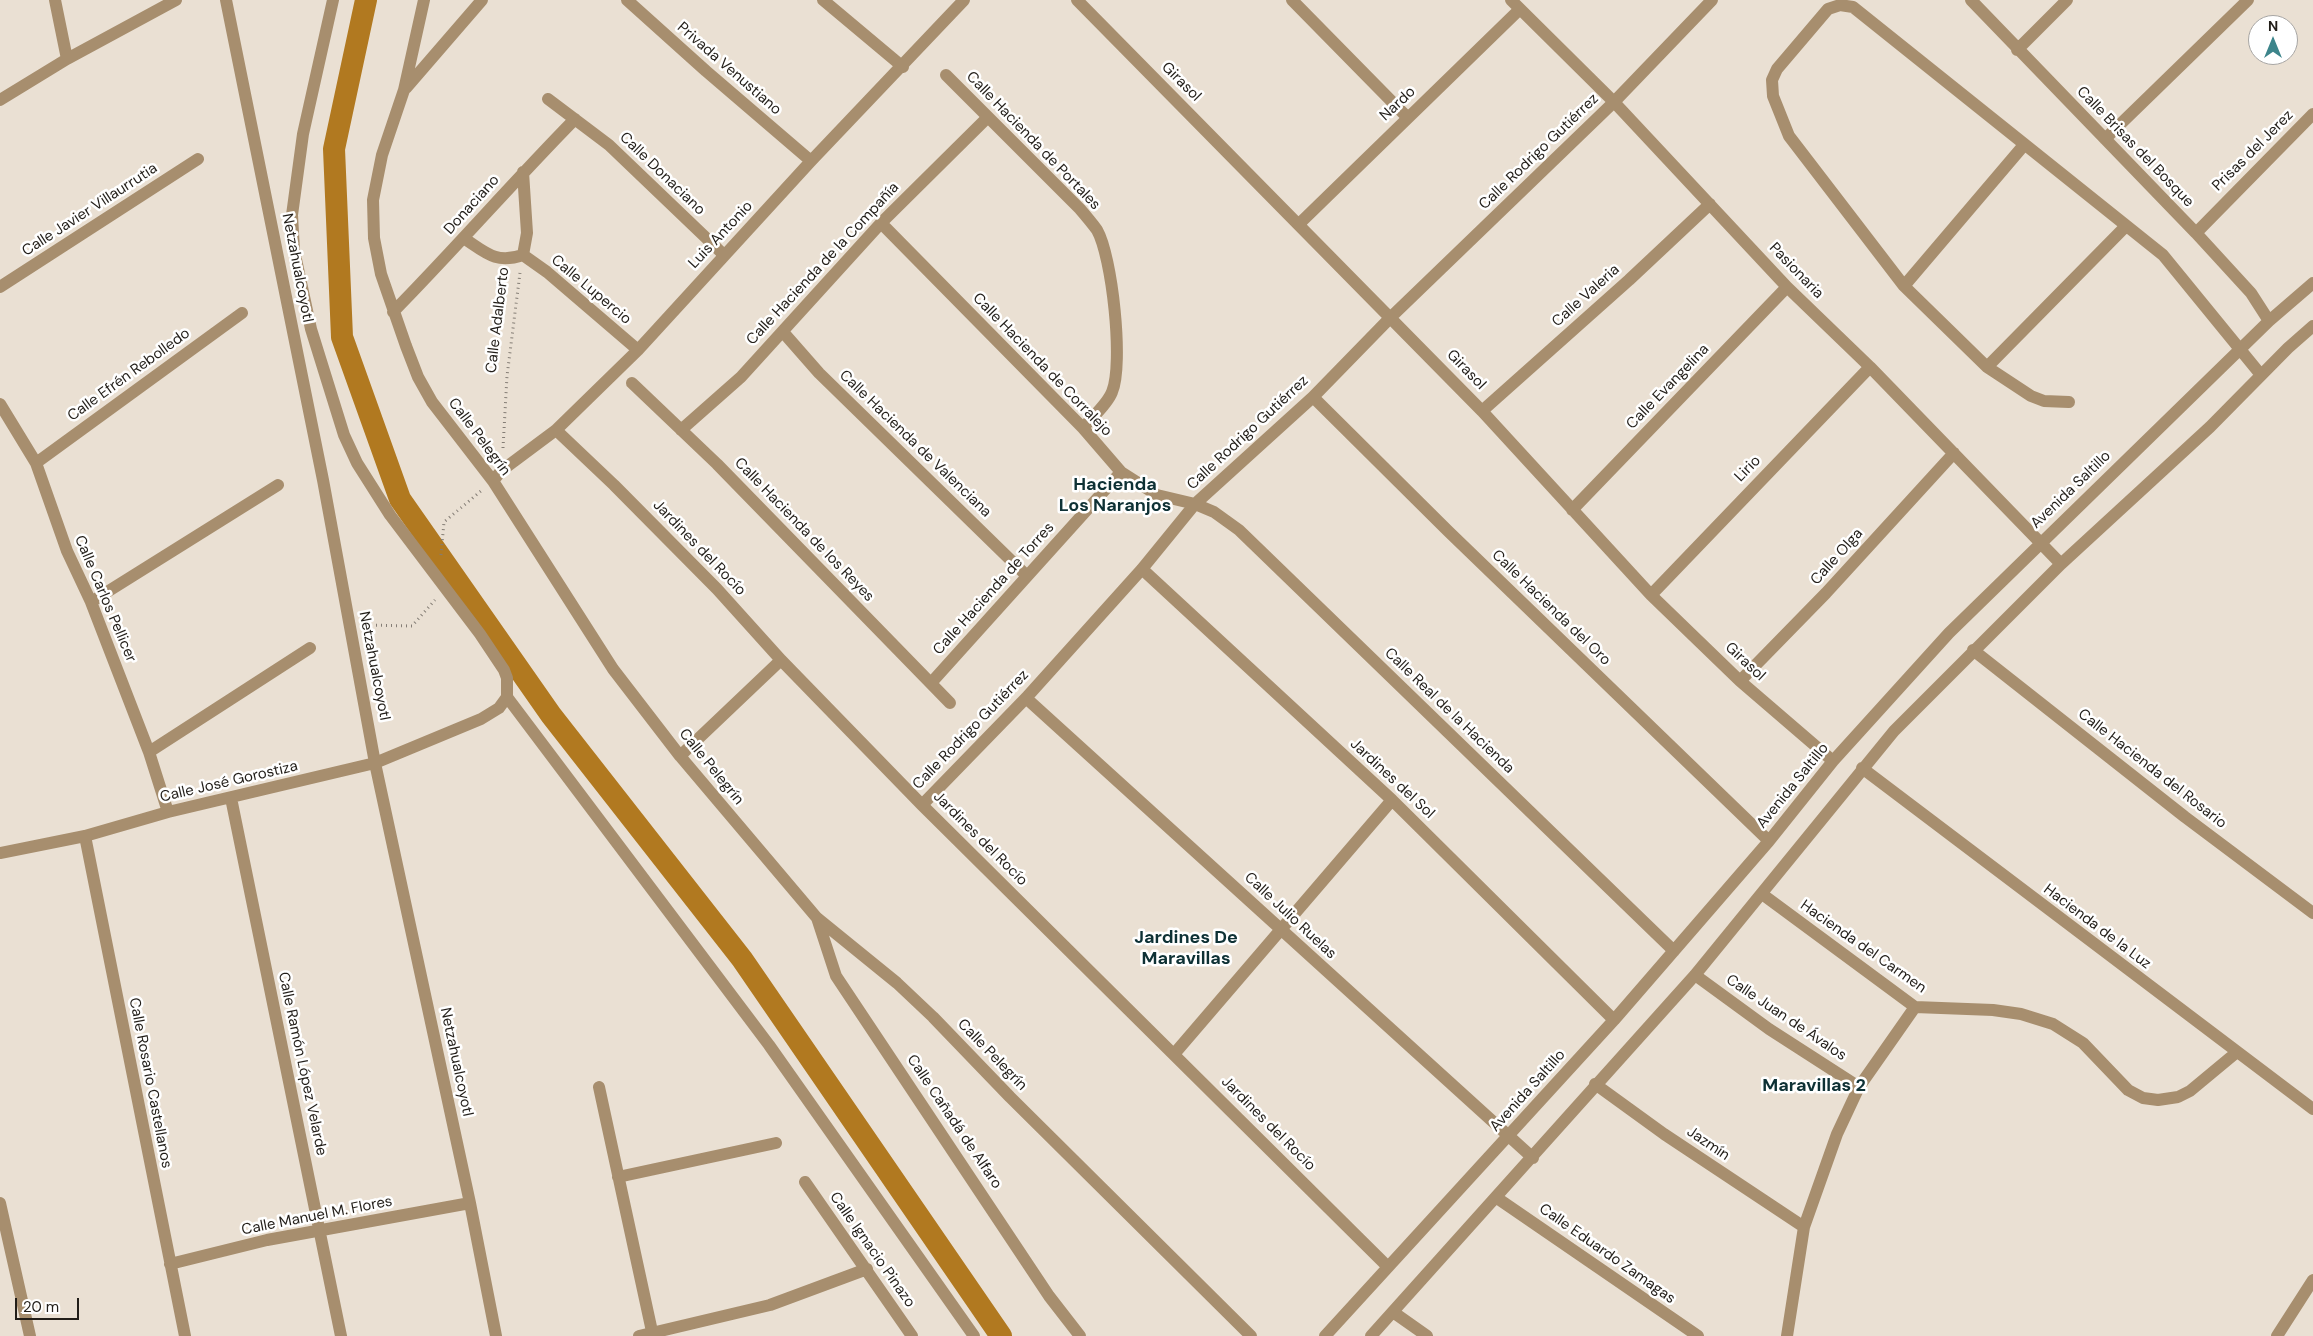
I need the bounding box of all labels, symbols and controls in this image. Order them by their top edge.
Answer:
north arrow [2248,15,2298,65]
text: N [2268,17,2278,35]
street label: Privada Venustiano [673,19,785,119]
street label: Girasol [1158,59,1204,105]
street label: Calle Hacienda de Portales [962,68,1104,214]
street label: Nardo [1376,83,1420,125]
street label: Calle Brisas del Bosque [2073,83,2197,211]
street label: Calle Rodrigo Gutiérrez [1476,90,1602,214]
street label: Prisas del Jerez [2209,107,2297,195]
street label: Calle Donaciano [615,129,709,219]
street label: Calle Javier Villaurrutia [19,160,161,260]
street label: Donaciano [441,172,503,238]
street label: Calle Hacienda de la Compañía [743,179,903,349]
street label: Luis Antonio [685,197,757,273]
street label: Netzahualcoyotl [278,212,316,324]
street label: Pasionaria [1765,239,1827,303]
street label: Calle Lupercio [547,251,635,329]
street label: Calle Valeria [1549,261,1623,331]
street label: Calle Adalberto [483,266,513,374]
street label: Calle Hacienda de Corralejo [969,289,1115,441]
street label: Calle Efrén Rebolledo [64,325,194,425]
street label: Calle Evangelina [1623,341,1713,433]
street label: Girasol [1443,346,1489,394]
street label: Calle Hacienda de Valenciana [835,367,995,521]
street label: Calle Rodrigo Gutiérrez [1184,372,1312,494]
street label: Calle Pelegrín [444,395,514,479]
street label: Avenida Saltillo [2027,447,2115,533]
street label: Lirio [1731,452,1765,486]
street label: Calle Hacienda de los Reyes [730,454,878,606]
district label: Hacienda Los Naranjos [1059,474,1171,516]
street label: Jardines del Rocío [649,496,749,600]
street label: Calle Hacienda de Torres [930,519,1058,659]
street label: Calle Olga [1807,525,1867,589]
street label: Calle Carlos Pellicer [70,533,140,665]
street label: Calle Hacienda del Oro [1488,547,1614,669]
street label: Netzahualcoyotl [355,610,393,722]
street label: Girasol [1721,639,1769,685]
street label: Calle Real de la Hacienda [1380,644,1518,778]
street label: Calle Rodrigo Gutiérrez [909,667,1033,793]
street label: Calle Hacienda del Rosario [2074,705,2230,833]
street label: Calle Pelegrín [675,725,747,809]
street label: Jardines del Sol [1346,735,1438,823]
street label: Avenida Saltillo [1753,740,1833,832]
street label: Calle José Gorostiza [158,757,300,807]
street label: Jardines del Rocío [929,788,1031,890]
street label: Calle Julio Ruelas [1240,869,1340,963]
street label: Hacienda de la Luz [2040,881,2154,973]
street label: Hacienda del Carmen [1797,897,1929,997]
district label: Jardines De Maravillas [1134,927,1238,970]
street label: Calle Ramón López Velarde [274,970,330,1158]
street label: Calle Juan de Ávalos [1722,971,1850,1065]
street label: Calle Rosario Castellanos [125,996,175,1170]
street label: Netzahualcoyotl [436,1006,476,1118]
street label: Calle Pelegrín [953,1015,1031,1095]
street label: Avenida Saltillo [1486,1046,1570,1136]
street label: Calle Cañadá de Alfaro [902,1052,1006,1192]
street label: Jardines del Rocío [1217,1073,1319,1175]
district label: Maravillas 2 [1762,1075,1866,1097]
street label: Jazmín [1683,1123,1733,1165]
street label: Calle Ignacio Pinazo [825,1189,919,1311]
street label: Calle Manuel M. Flores [240,1193,394,1239]
street label: Calle Eduardo Zamagas [1535,1200,1679,1308]
scale bar [18,1288,81,1320]
text: 20 m [23,1297,59,1317]

